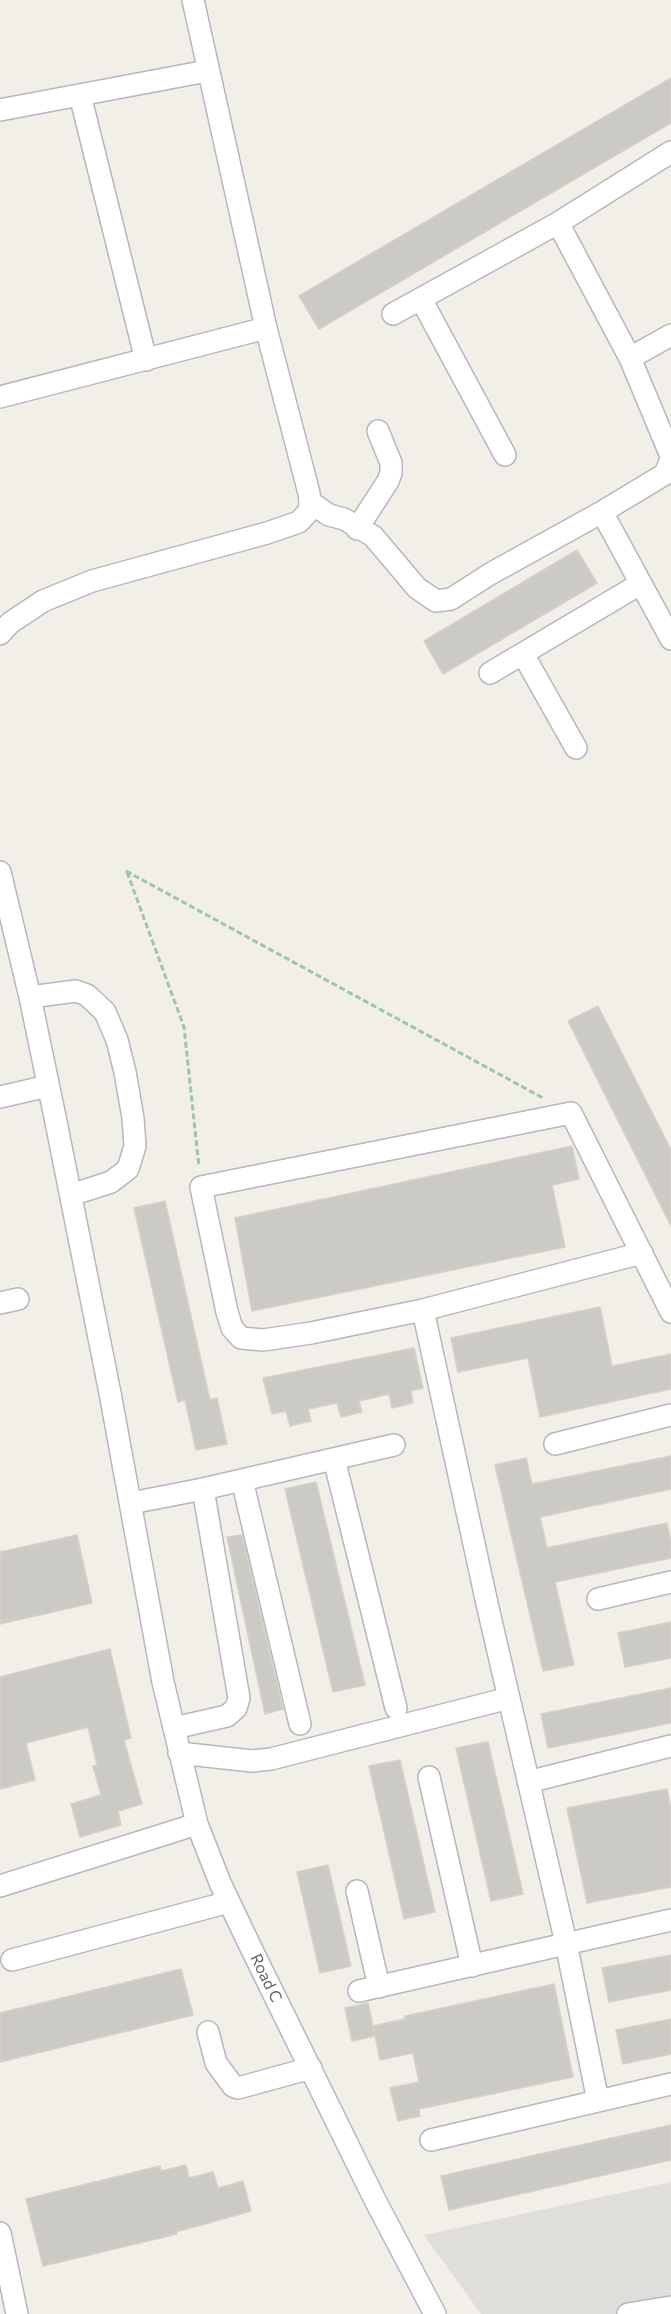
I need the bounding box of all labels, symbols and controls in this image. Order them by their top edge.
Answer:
street label: Road C [246,1951,286,2005]

